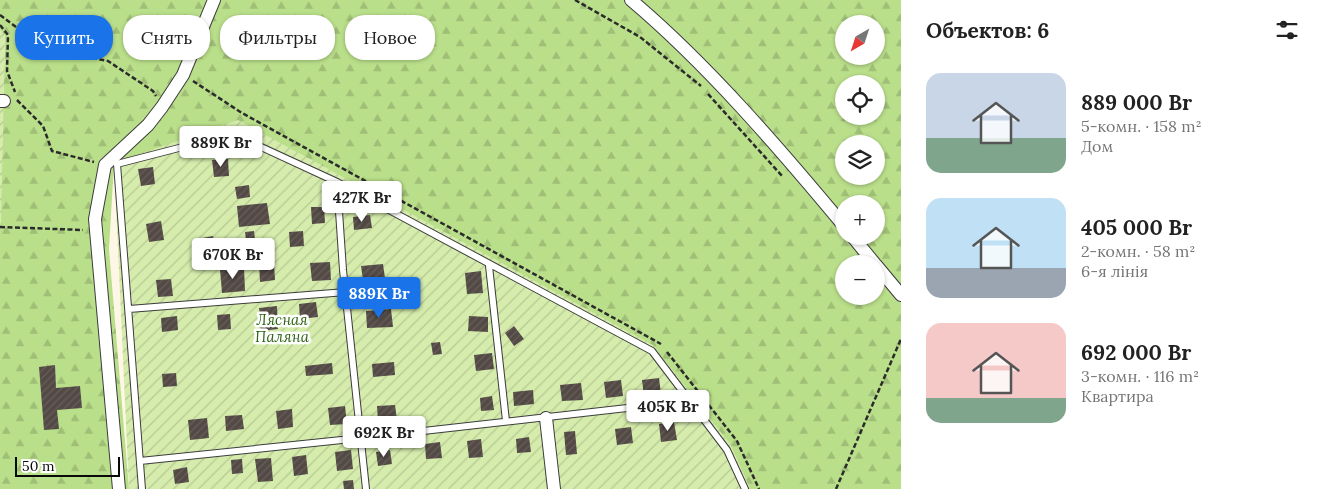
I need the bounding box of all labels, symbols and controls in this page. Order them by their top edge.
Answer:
chip: Купить [15,15,113,60]
chip: Снять [123,15,210,60]
chip: Фильтры [220,15,335,60]
chip: Новое [345,15,435,60]
north arrow [835,15,885,65]
map controls [835,15,885,305]
icon: filters [1273,16,1301,44]
text: Объектов: 6 [926,17,1049,44]
button: locate [835,75,885,125]
text: 889 000 Br [1081,89,1192,116]
icon: home [966,93,1026,153]
text: 5-комн. · 158 m² [1081,116,1202,136]
pin: 889K Br [175,126,267,168]
text: 889K Br [190,132,252,152]
button: layers [835,135,885,185]
text: Дом [1081,136,1113,156]
pin: 427K Br [316,180,408,223]
text: 427K Br [333,187,391,207]
button: + [835,195,885,245]
text: 405 000 Br [1081,214,1192,241]
icon: home [966,218,1026,278]
pin: 670K Br [187,238,279,280]
text: 2-комн. · 58 m² [1081,241,1195,261]
text: 670K Br [203,244,263,264]
button: − [835,255,885,305]
text: 6-я лінія [1081,261,1148,281]
pin: 889K Br [333,276,425,319]
text: 889K Br [348,283,410,303]
park label: Лясная Паляна [255,310,310,346]
text: 692 000 Br [1081,339,1191,366]
icon: home [966,343,1026,403]
text: 3-комн. · 116 m² [1081,366,1199,386]
text: Квартира [1081,386,1154,406]
pin: 405K Br [622,390,714,432]
text: 405K Br [637,396,699,416]
pin: 692K Br [338,416,430,458]
text: 692K Br [354,422,414,442]
scale bar [15,454,120,477]
text: 50 m [22,457,55,475]

